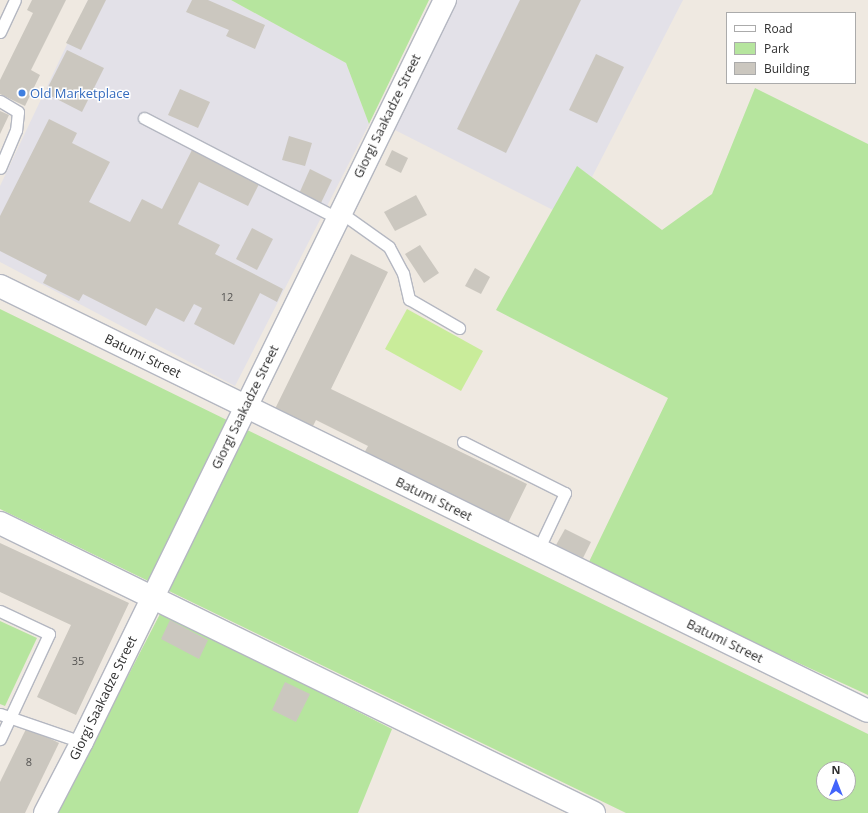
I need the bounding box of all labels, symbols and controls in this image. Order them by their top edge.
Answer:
legend [726,12,856,84]
text: Road [764,20,793,37]
text: Park [764,40,789,57]
street label: Giorgi Saakadze Street [350,51,424,181]
text: Building [764,60,809,77]
place label: Old Marketplace [30,85,130,101]
marker: Old Marketplace [17,88,27,98]
house number: 12 [221,290,233,304]
street label: Batumi Street [102,331,184,381]
street label: Giorgi Saakadze Street [208,342,282,472]
street label: Batumi Street [393,474,475,524]
street label: Batumi Street [684,616,766,666]
street label: Giorgi Saakadze Street [66,633,140,763]
house number: 35 [72,654,84,668]
house number: 8 [26,755,32,769]
north arrow [816,761,856,801]
text: N [832,762,840,777]

